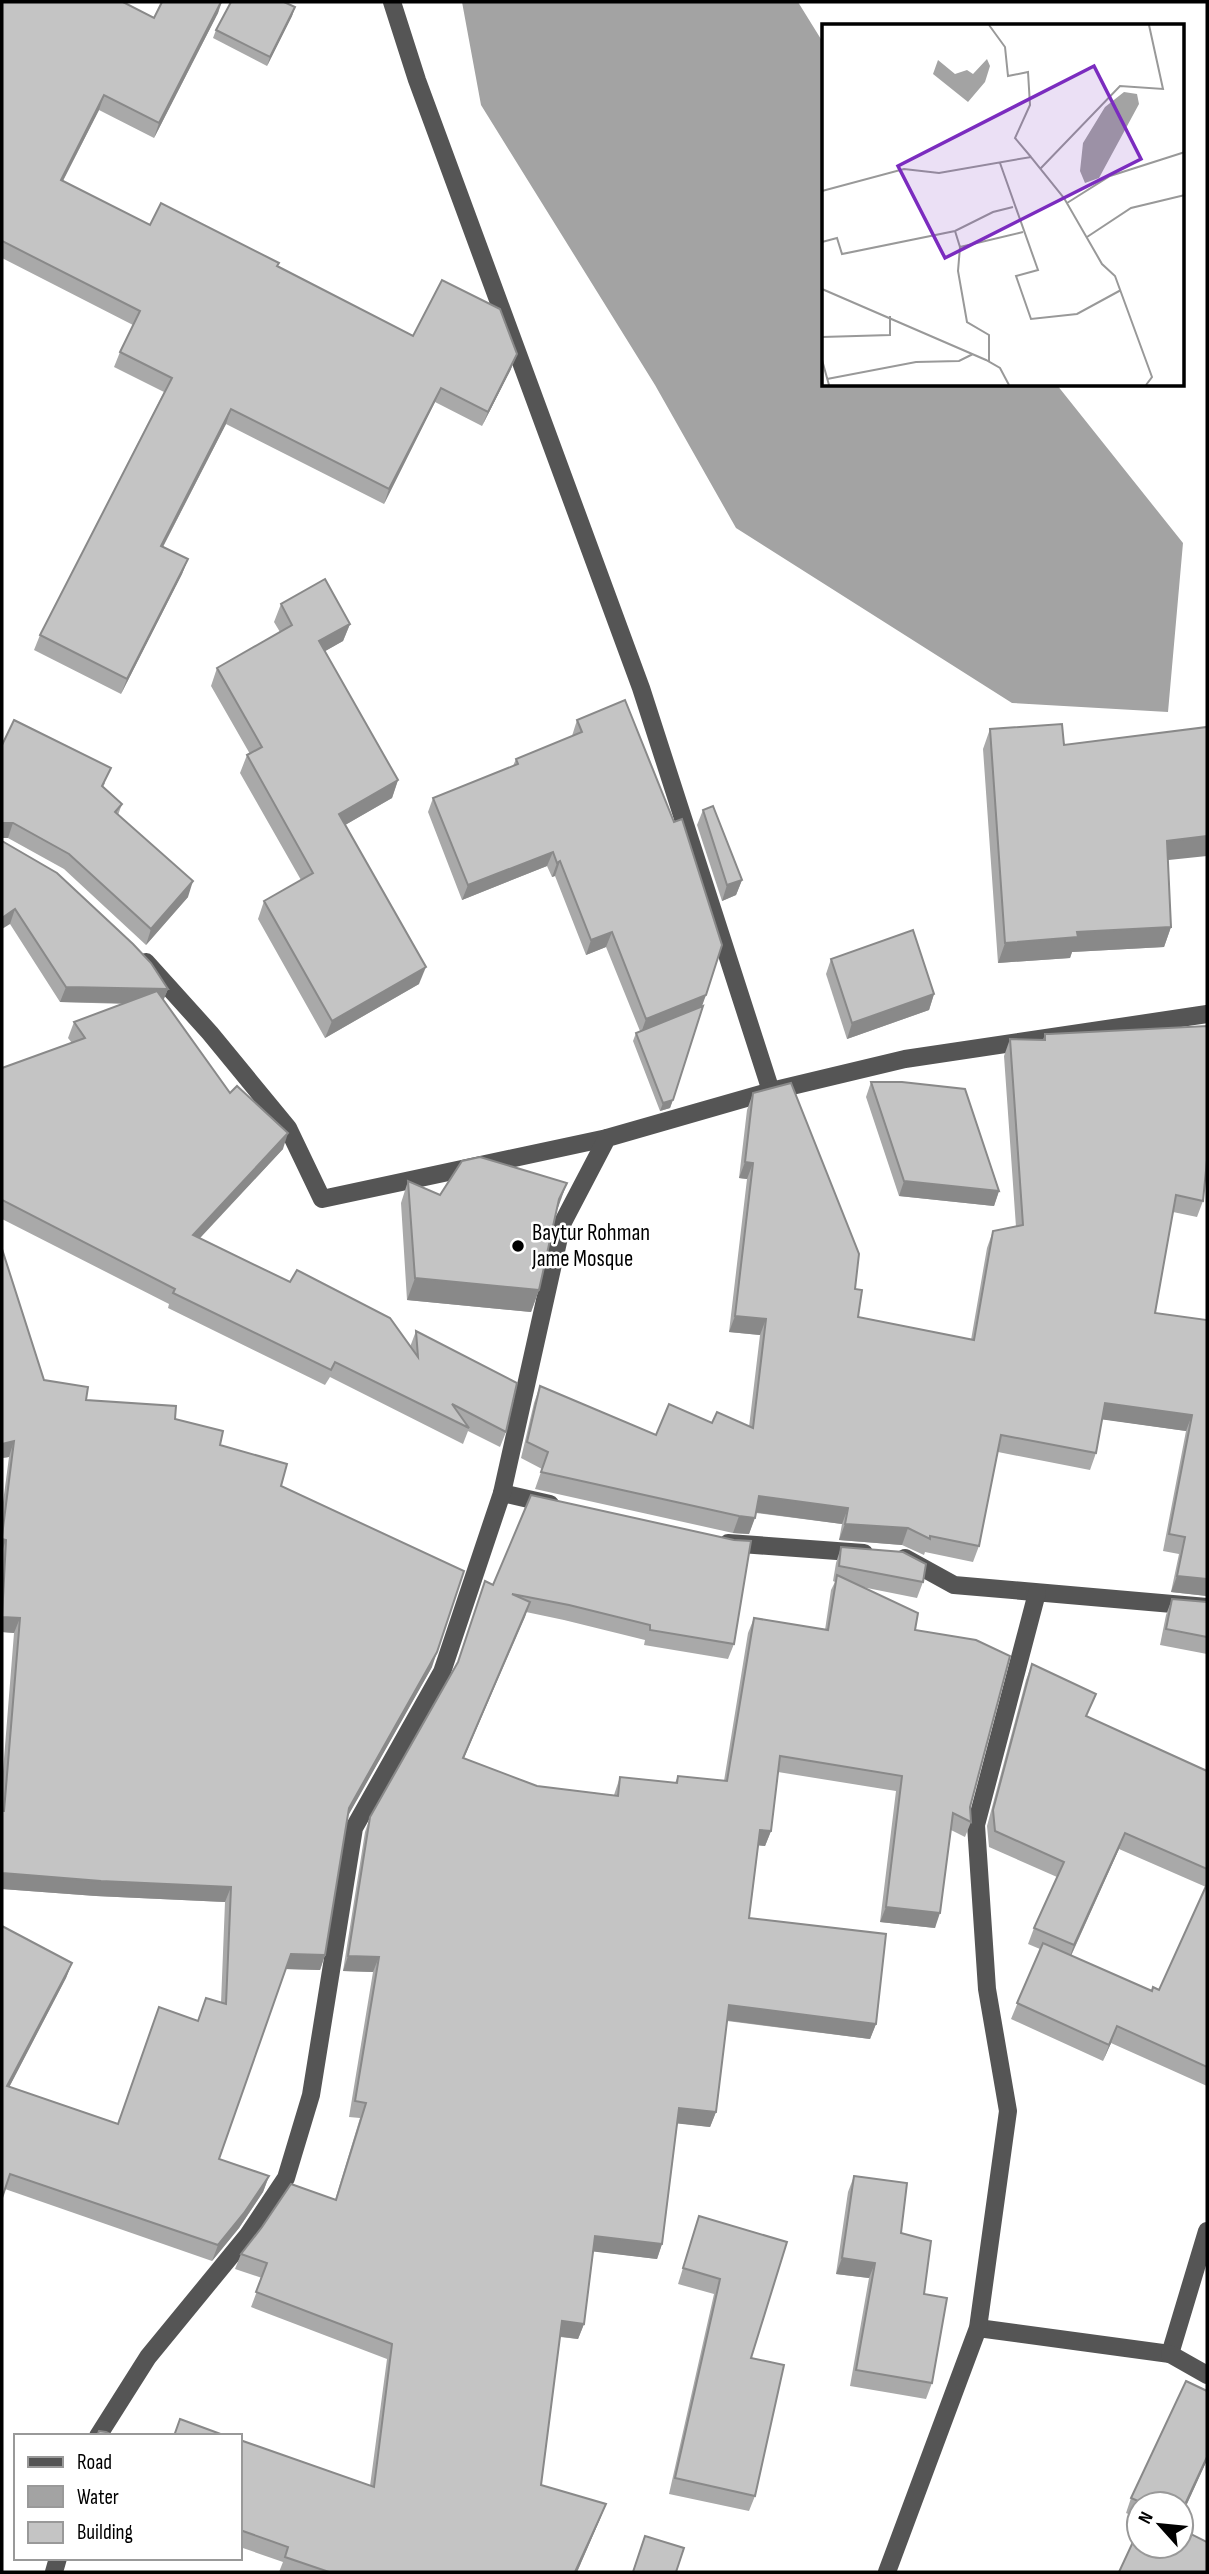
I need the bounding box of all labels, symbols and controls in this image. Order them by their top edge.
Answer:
inset map [822,24,1184,387]
place label: Baytur Rohman Jame Mosque [531,1219,650,1273]
marker: Baytur Rohman Jame Mosque [510,1238,526,1254]
legend [14,2434,242,2560]
text: Road [77,2450,112,2475]
text: Water [77,2485,119,2510]
north arrow [1125,2490,1195,2560]
text: N [1134,2508,1159,2528]
text: Building [77,2520,133,2545]

